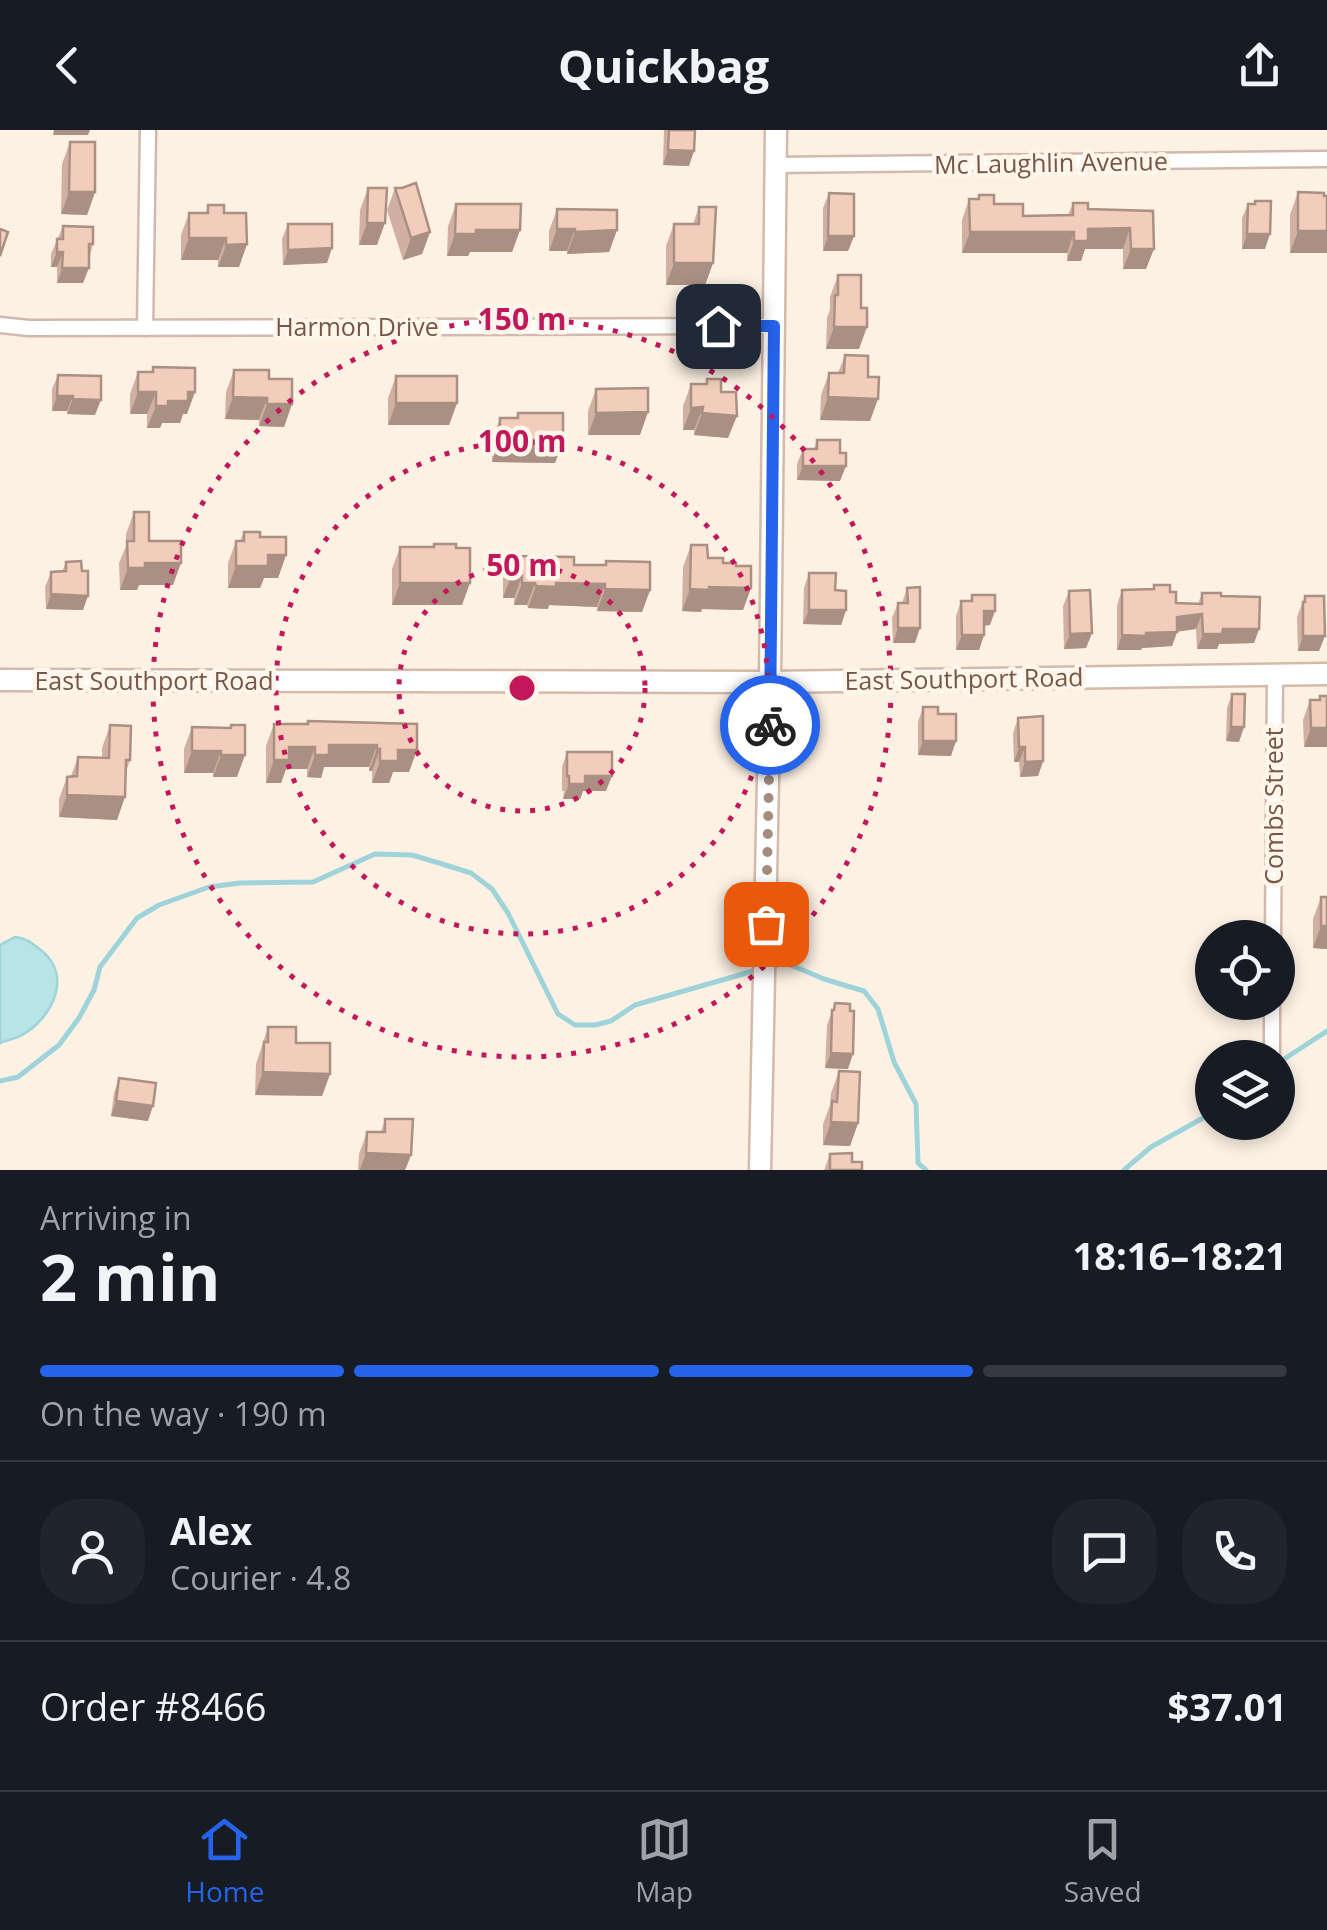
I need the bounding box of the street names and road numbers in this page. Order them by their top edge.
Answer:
street label: Mc Laughlin Avenue [934,143,1168,181]
street label: Harmon Drive [275,309,439,343]
street label: East Southport Road [844,659,1084,697]
street label: East Southport Road [34,663,274,697]
street label: Combs Street [1256,727,1290,885]

